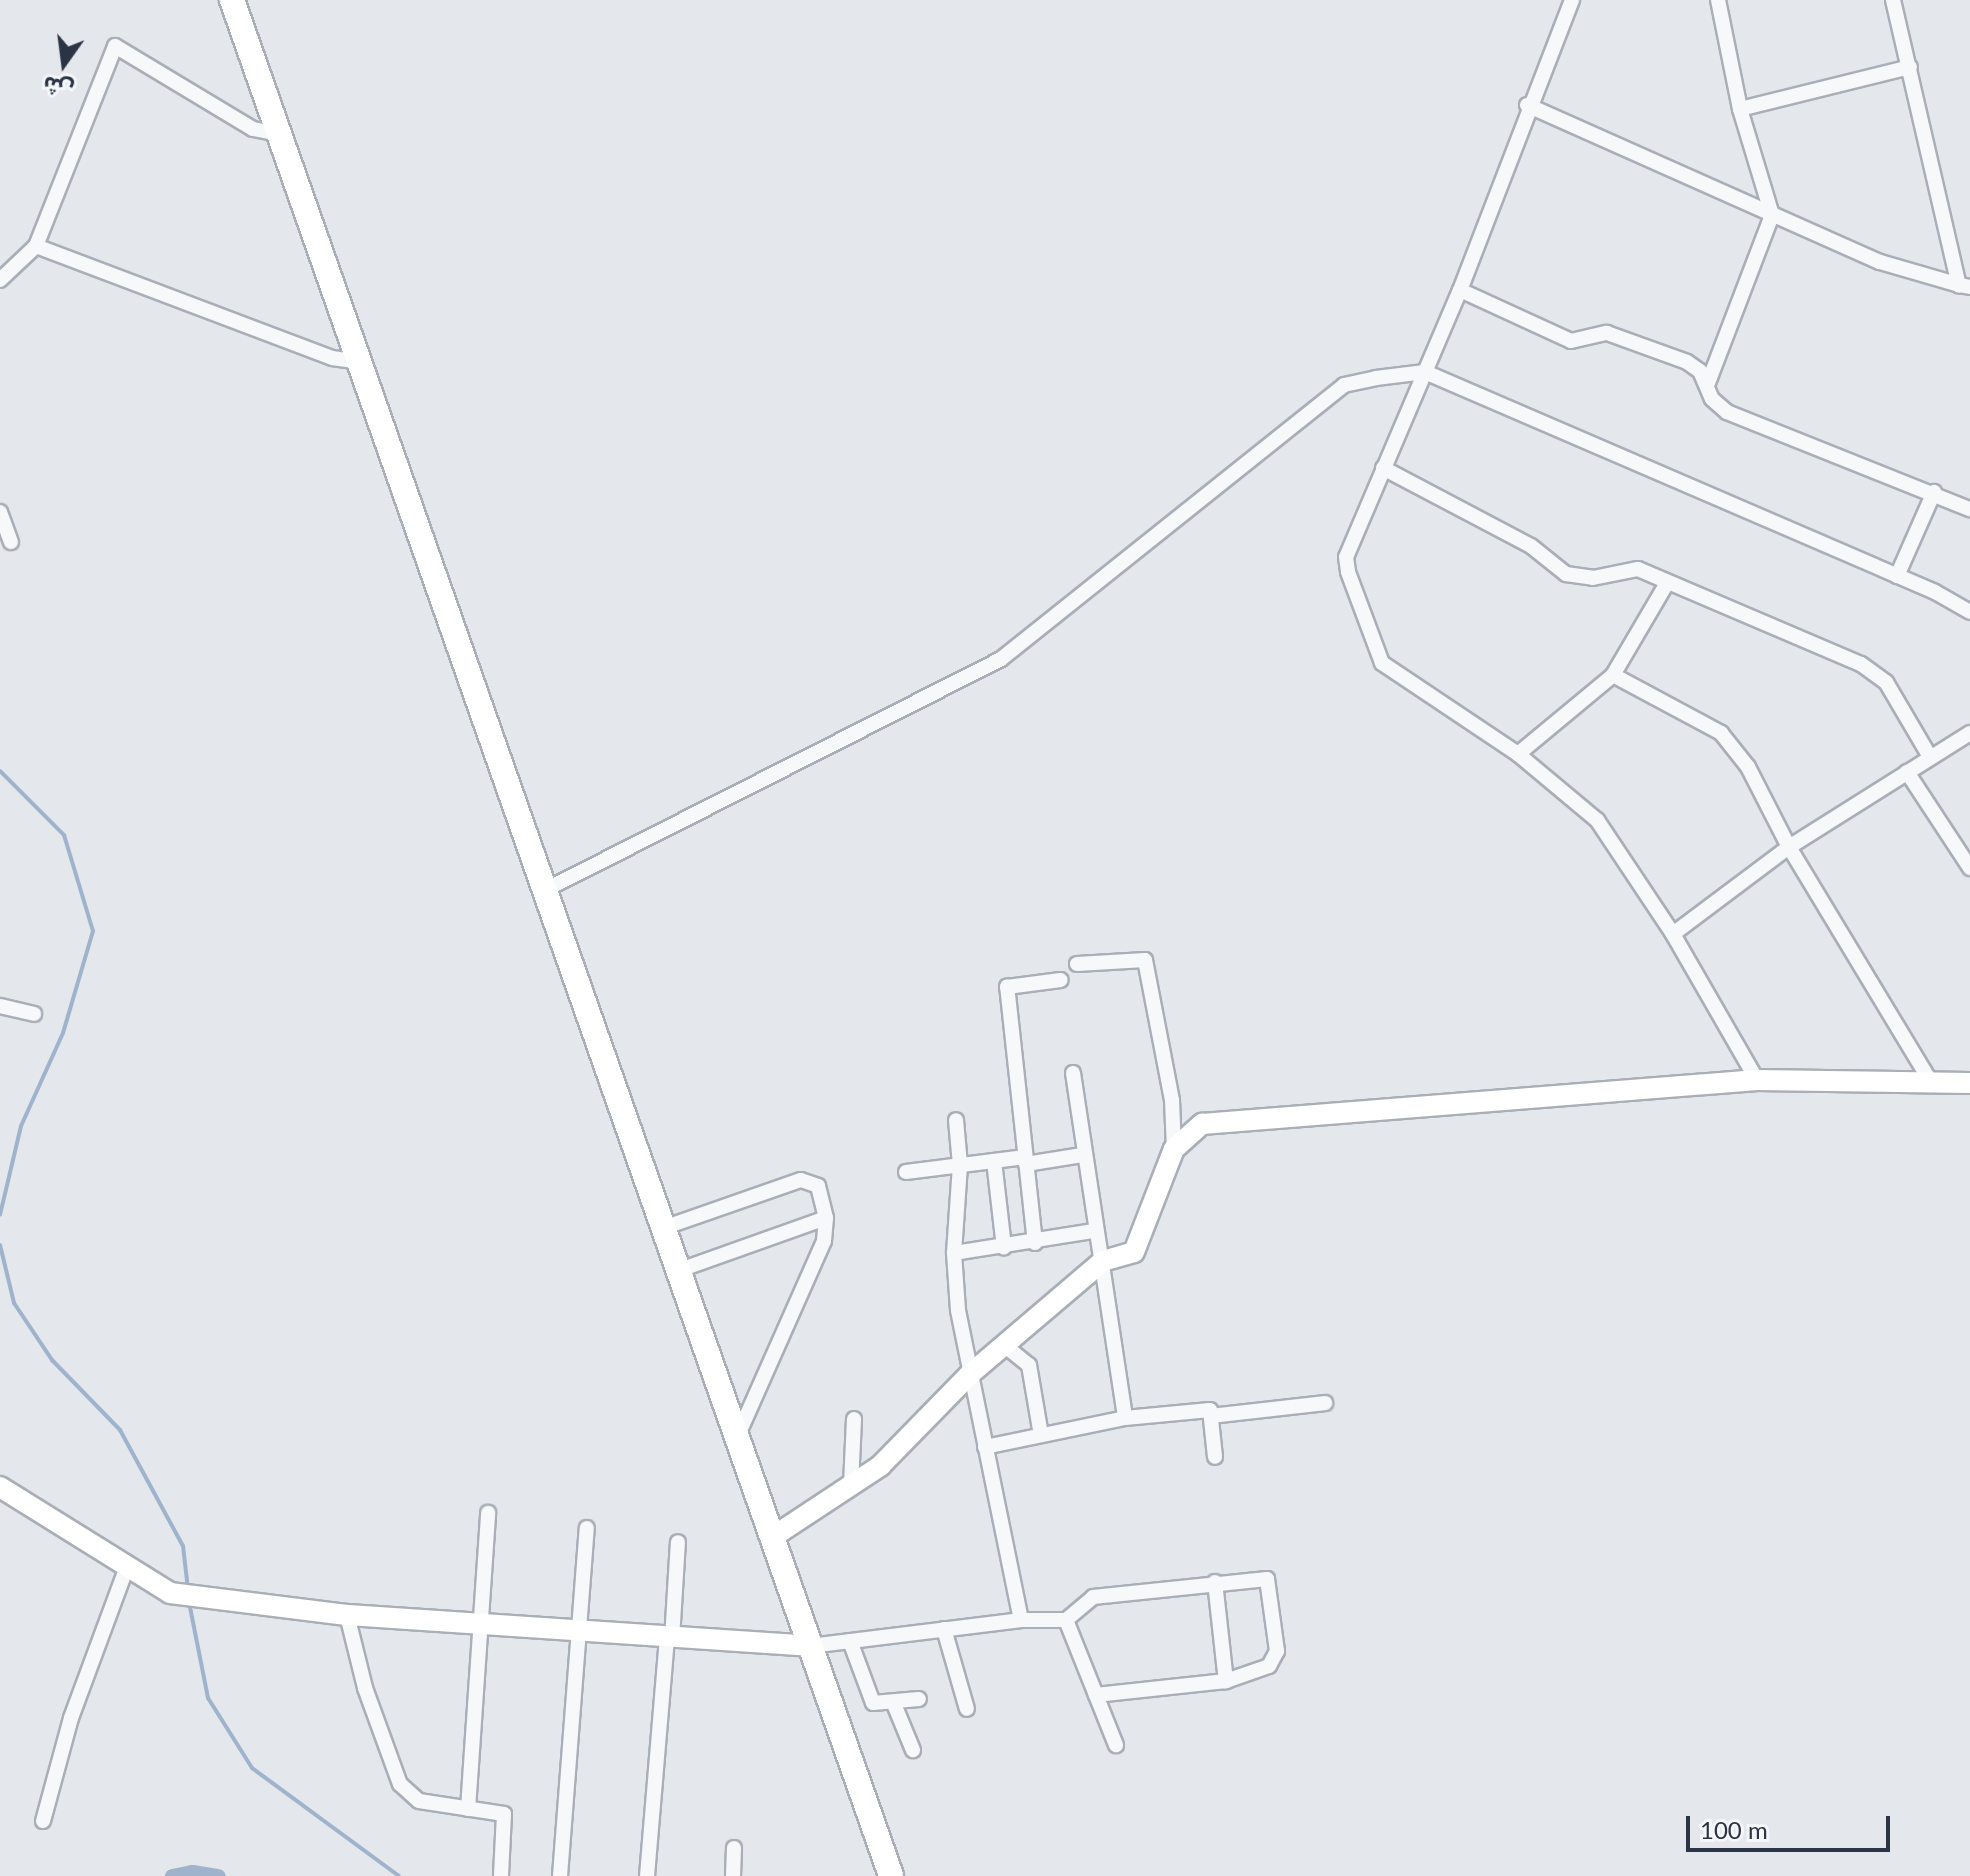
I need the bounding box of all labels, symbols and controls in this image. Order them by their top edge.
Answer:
north arrow [24,24,104,104]
text: ش [40,71,76,105]
scale bar [1690,1800,1894,1850]
text: 100 m [1700,1815,1768,1844]

